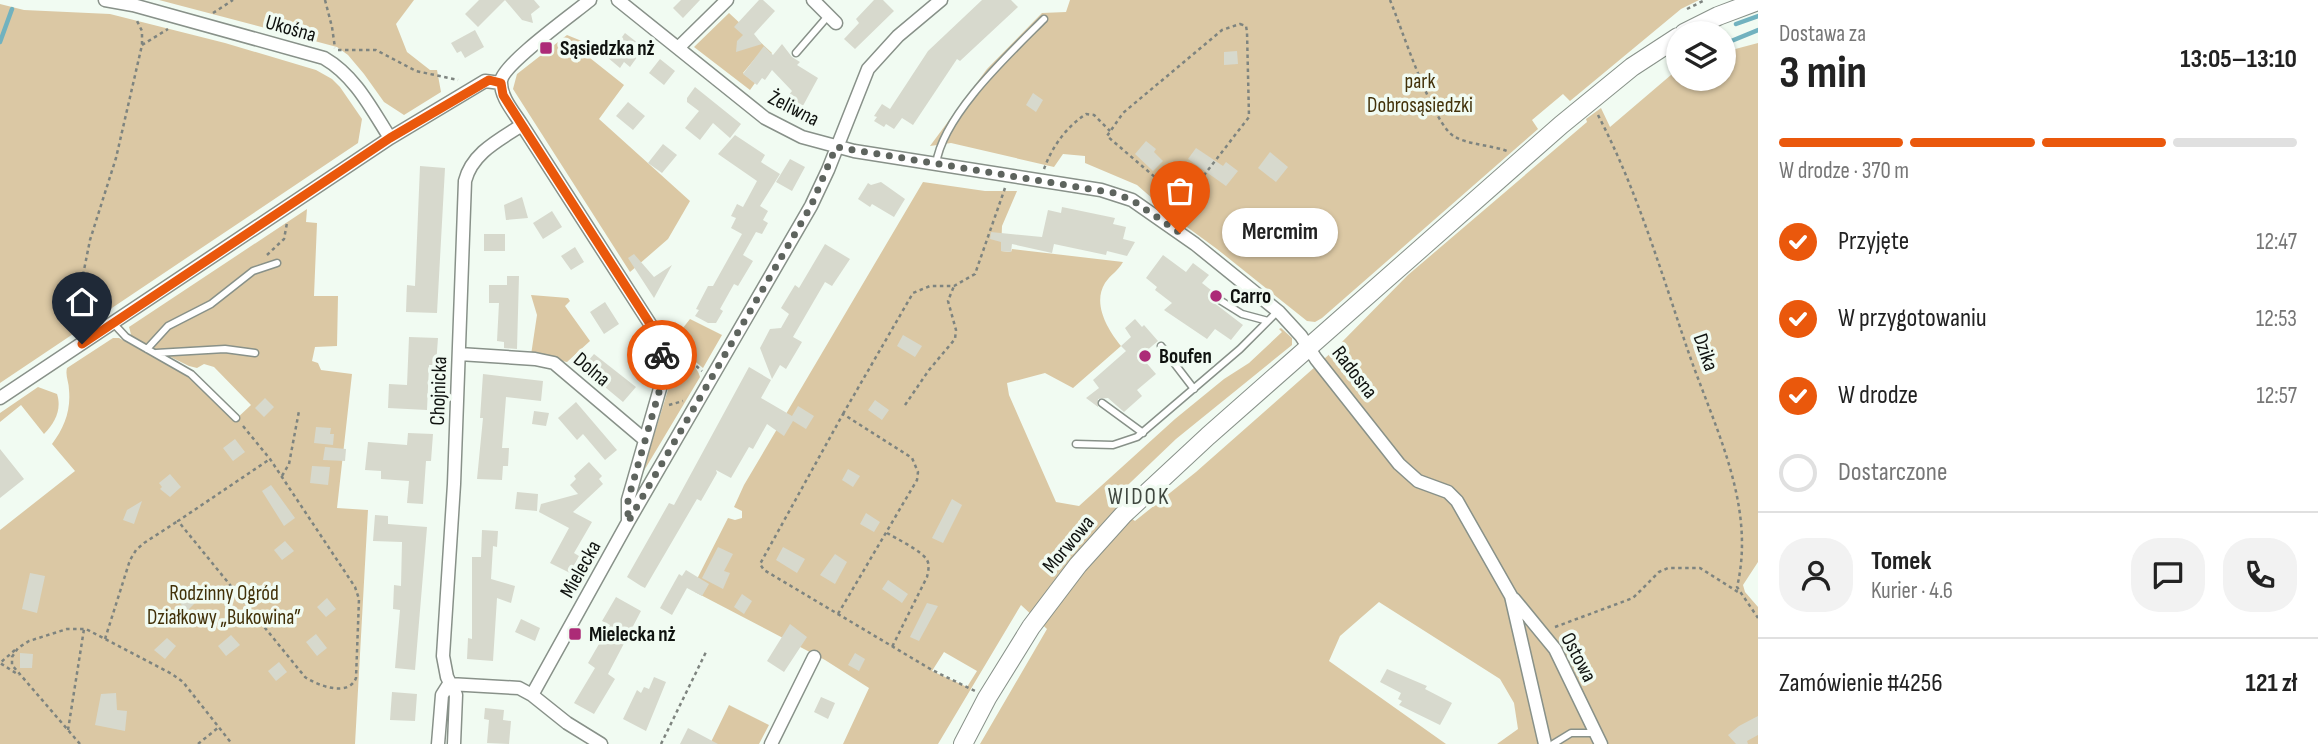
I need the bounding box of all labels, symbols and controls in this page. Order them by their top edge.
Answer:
street label: Ukośna [263,9,319,48]
text: Dostawa za [1779,20,1866,48]
map controls [1666,21,1736,91]
button: layers [1666,21,1736,91]
place label: Sąsiedzka nż [560,36,655,61]
marker: Sąsiedzka nż [538,40,554,56]
text: 13:05–13:10 [2180,44,2297,75]
text: 3 min [1779,46,1867,101]
park label: park Dobrosąsiedzki [1367,69,1473,118]
street label: Żeliwna [764,85,823,132]
text: W drodze · 370 m [1779,157,1909,185]
pin [1150,161,1210,233]
icon: bag [1161,172,1199,210]
callout: Mercmim [1222,208,1338,258]
text: Mercmim [1242,218,1318,246]
icon: check [1779,223,1817,261]
text: Przyjęte [1838,226,1909,257]
text: 12:47 [2256,228,2297,256]
pin [52,272,112,344]
icon: home [63,283,101,321]
place label: Carro [1230,284,1271,309]
marker: Carro [1208,288,1224,304]
icon: check [1779,300,1817,338]
text: W przygotowaniu [1838,303,1987,334]
text: 12:53 [2256,305,2297,333]
courier [627,320,697,390]
street label: Dzika [1688,330,1723,374]
icon: bike [643,336,681,374]
street label: Radosna [1326,341,1383,403]
place label: Boufen [1159,344,1212,369]
street label: Dolna [568,347,615,392]
marker: Boufen [1137,348,1153,364]
street label: Chojnicka [425,356,452,426]
icon: check [1779,377,1817,415]
text: W drodze [1838,380,1918,411]
text: 12:57 [2257,382,2297,410]
text: Dostarczone [1838,457,1947,488]
district label: WIDOK [1108,483,1170,511]
street label: Morwowa [1037,510,1100,578]
street label: Mielecka [555,536,606,602]
button: person [1779,538,1853,612]
button: chat [2131,538,2205,612]
button: phone [2223,538,2297,612]
text: Tomek [1871,546,1931,577]
text: Kurier · 4.6 [1871,577,1953,605]
park label: Rodzinny Ogród Działkowy „Bukowina” [147,581,301,630]
place label: Mielecka nż [589,622,676,647]
marker: Mielecka nż [567,626,583,642]
street label: Ostowa [1555,628,1602,686]
text: Zamówienie #4256 [1779,668,1943,699]
text: 121 zł [2245,668,2297,699]

